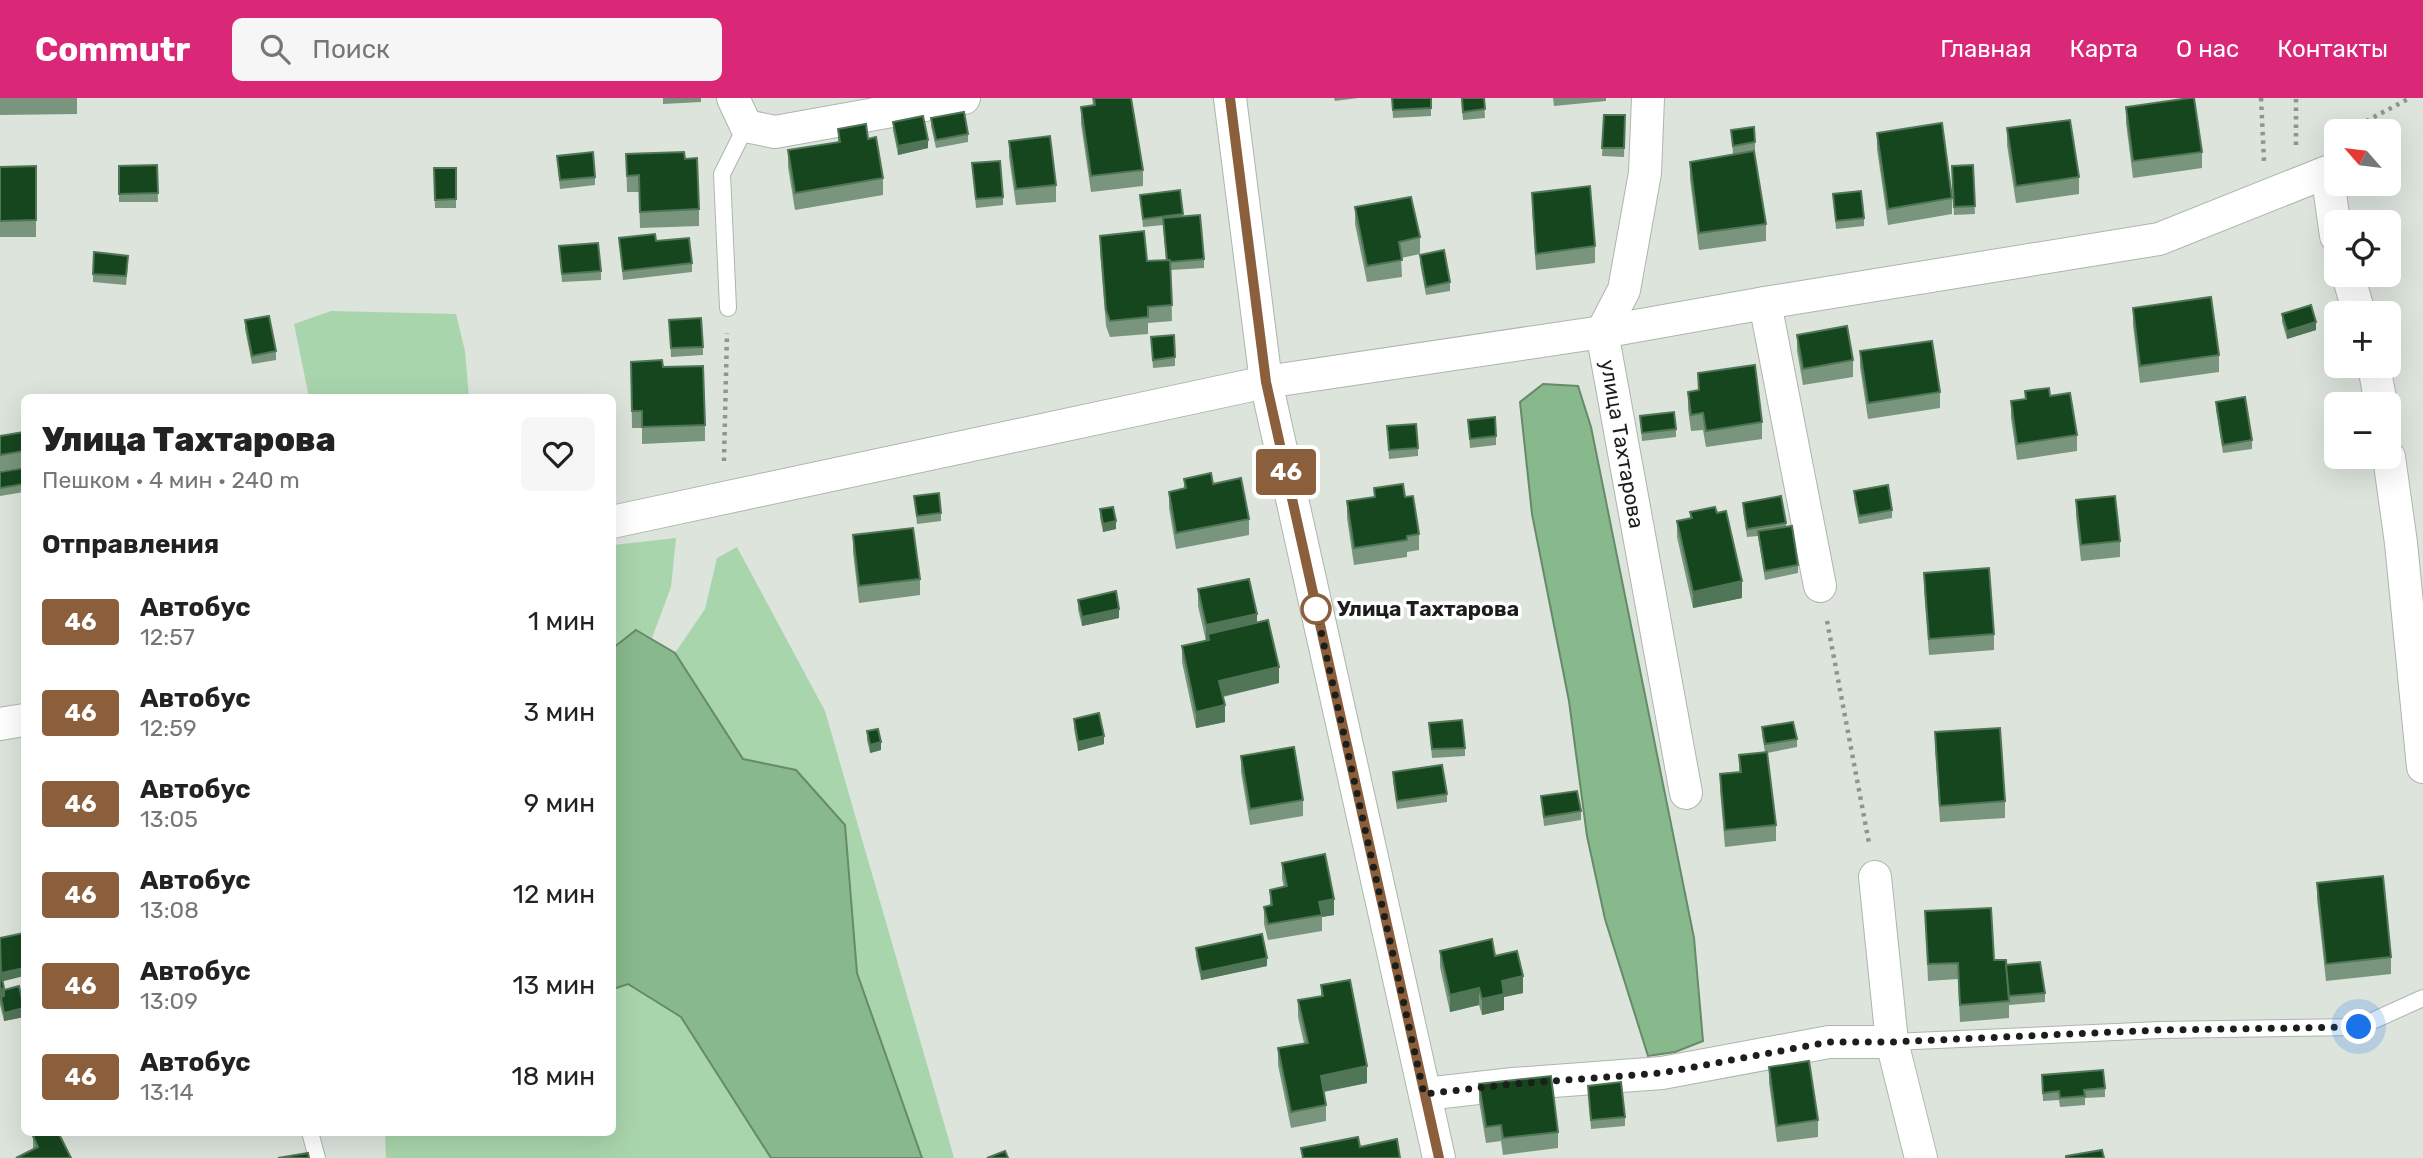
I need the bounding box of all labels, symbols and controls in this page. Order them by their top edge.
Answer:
search box [232,18,722,81]
text: Commutr [35,30,190,69]
icon: search [256,30,294,68]
text: Поиск [312,34,390,65]
text: Главная [1940,35,2032,63]
text: Карта [2070,35,2138,63]
text: О нас [2176,35,2239,63]
text: Контакты [2277,35,2388,63]
north arrow [2324,119,2401,196]
map controls [2324,119,2401,469]
button: locate [2324,210,2401,287]
button: + [2324,301,2401,378]
street label: улица Тахтарова [1595,358,1650,530]
button: − [2324,392,2401,469]
button: heart [521,417,595,491]
text: Улица Тахтарова [42,420,336,459]
line badge: 46 [1254,449,1318,495]
text: 46 [1270,458,1302,486]
text: Пешком · 4 мин · 240 m [42,466,300,494]
text: Отправления [42,529,219,560]
text: Автобус [140,592,251,623]
marker: Улица Тахтарова [1301,594,1331,624]
place label: Улица Тахтарова [1337,596,1519,621]
text: 1 мин [528,606,595,637]
text: 46 [64,608,97,636]
text: 12:57 [140,623,195,651]
text: Автобус [140,683,251,714]
text: 3 мин [524,697,595,728]
text: 46 [64,699,97,727]
text: 12:59 [140,714,197,742]
text: Автобус [140,774,251,805]
text: 9 мин [524,788,595,819]
text: 46 [64,790,97,818]
text: 13:05 [140,805,198,833]
text: Автобус [140,865,251,896]
text: 12 мин [513,879,595,910]
text: 46 [64,881,97,909]
text: 13:08 [140,896,199,924]
text: Автобус [140,956,251,987]
text: 13 мин [512,970,595,1001]
text: 46 [64,972,97,1000]
text: 13:09 [140,987,198,1015]
your location [2341,1009,2376,1044]
text: Автобус [140,1047,251,1078]
text: 18 мин [512,1061,595,1092]
text: 46 [64,1063,97,1091]
text: 13:14 [140,1078,194,1106]

